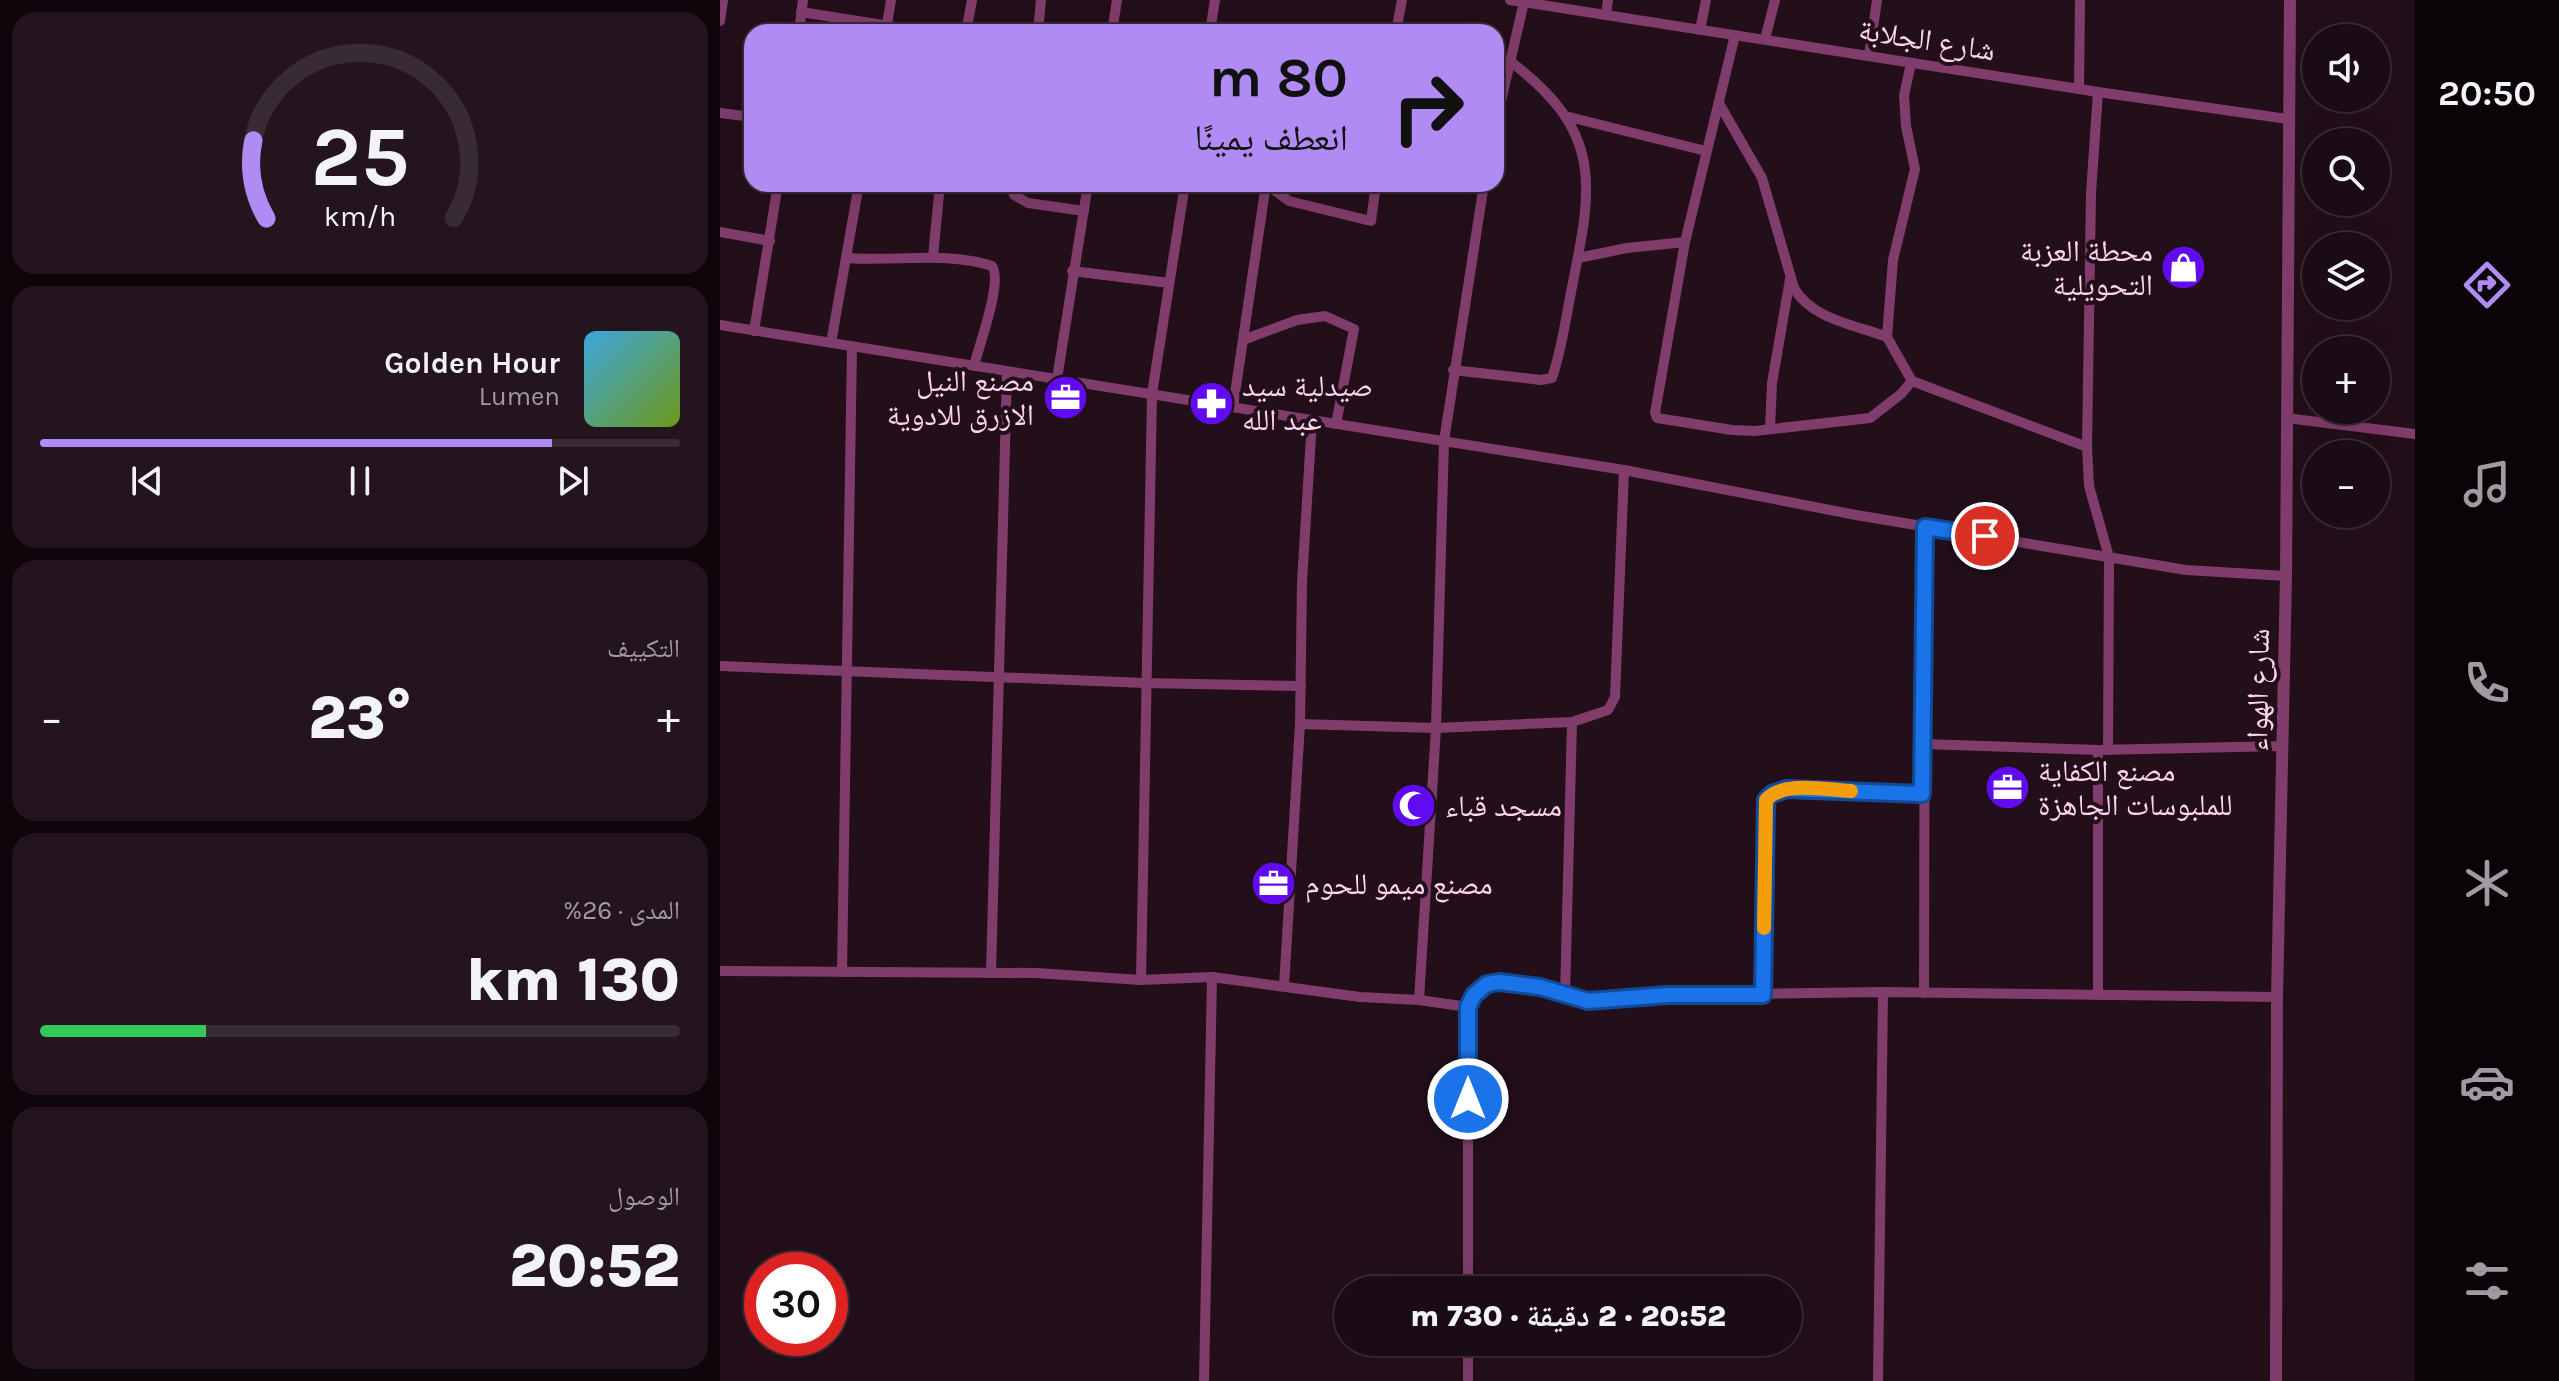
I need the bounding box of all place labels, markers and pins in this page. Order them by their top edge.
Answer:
place label: محطة العزبة التحويلية [2020,233,2153,303]
shop icon: محطة العزبة التحويلية [2160,244,2208,292]
place label: مصنع النيل الازرق للادوية [887,363,1034,433]
place label: صيدلية سيد عبد الله [1242,368,1373,438]
office icon: مصنع النيل الازرق للادوية [1041,374,1089,422]
pharmacy icon: صيدلية سيد عبد الله [1187,379,1235,427]
pin [1951,502,2019,570]
place label: مصنع الكفاية للملبوسات الجاهزة [2038,753,2233,823]
office icon: مصنع الكفاية للملبوسات الجاهزة [1983,764,2031,812]
mosque icon: مسجد قباء [1390,782,1438,830]
place label: مسجد قباء [1445,788,1562,824]
office icon: مصنع ميمو للحوم [1250,860,1298,908]
place label: مصنع ميمو للحوم [1305,866,1493,903]

